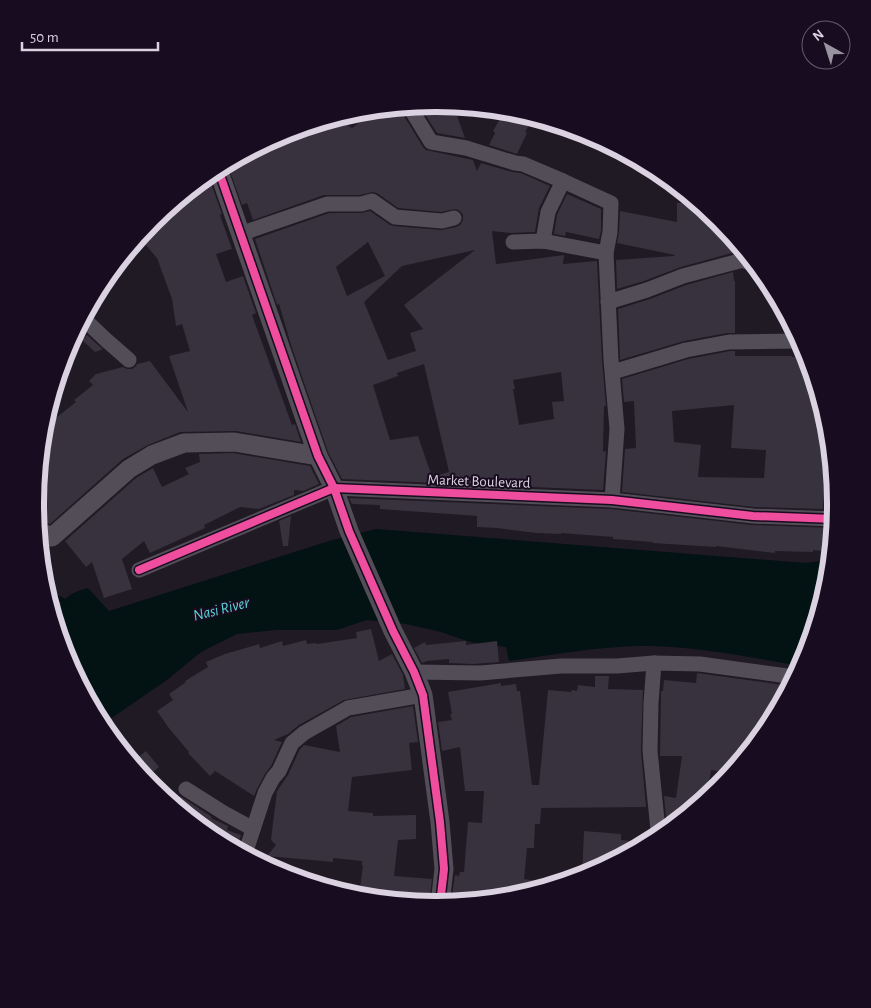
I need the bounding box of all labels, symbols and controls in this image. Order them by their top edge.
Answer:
scale bar [22,20,159,52]
north arrow [801,20,851,70]
text: N [810,27,827,44]
text: 50 m [30,30,59,45]
street label: Market Boulevard [427,472,531,491]
water label: Nasi River [191,594,252,624]

